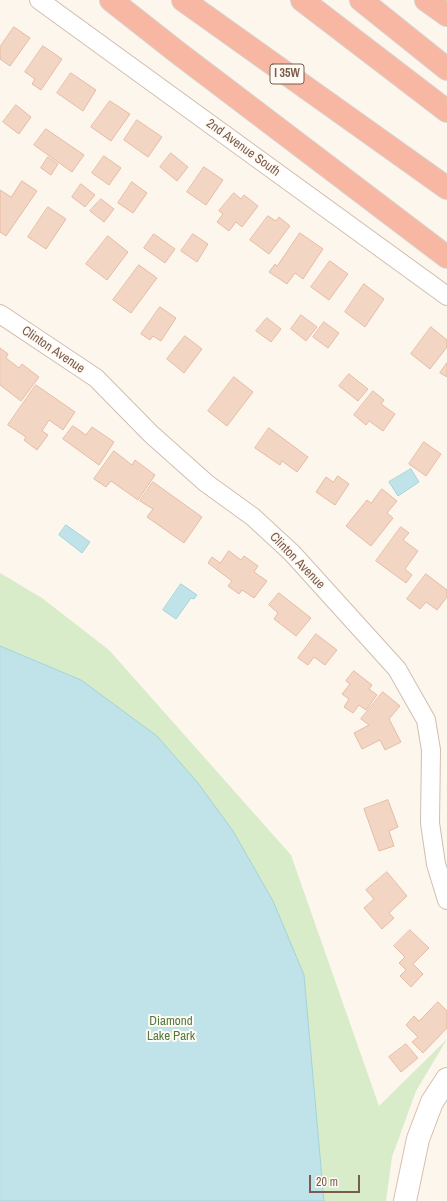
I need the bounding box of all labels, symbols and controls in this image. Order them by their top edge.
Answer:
road number: I 35W [270,64,304,84]
street label: 2nd Avenue South [203,116,283,180]
street label: Clinton Avenue [18,323,88,377]
street label: Clinton Avenue [266,529,328,593]
park label: Diamond Lake Park [147,1014,195,1045]
scale bar [311,1167,362,1193]
text: 20 m [316,1174,338,1190]

